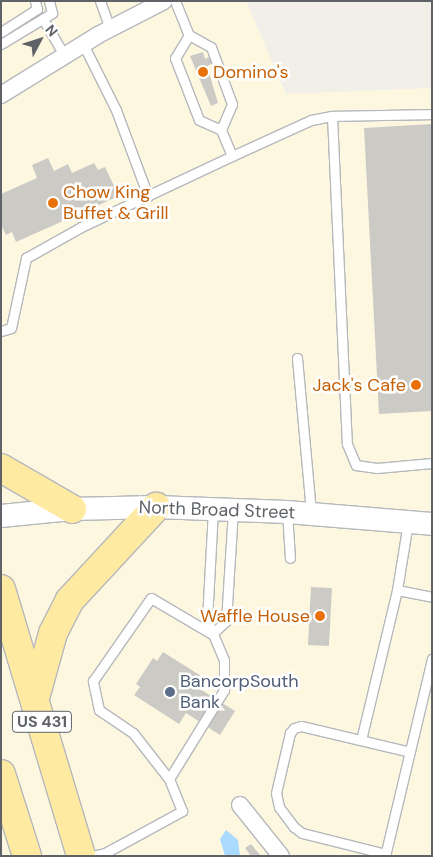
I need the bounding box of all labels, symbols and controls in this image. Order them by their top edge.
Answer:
north arrow [15,15,65,65]
text: N [41,21,62,40]
place label: Domino's [213,61,289,83]
marker: Domino's [197,66,209,78]
place label: Chow King Buffet & Grill [63,182,168,224]
marker: Chow King Buffet & Grill [47,197,59,209]
place label: Jack's Cafe [312,374,406,396]
marker: Jack's Cafe [410,379,422,391]
street label: North Broad Street [138,496,296,524]
place label: Waffle House [200,605,310,627]
marker: Waffle House [314,610,326,622]
place label: BancorpSouth Bank [180,671,299,714]
marker: BancorpSouth Bank [164,686,176,698]
road number: US 431 [11,709,73,736]

